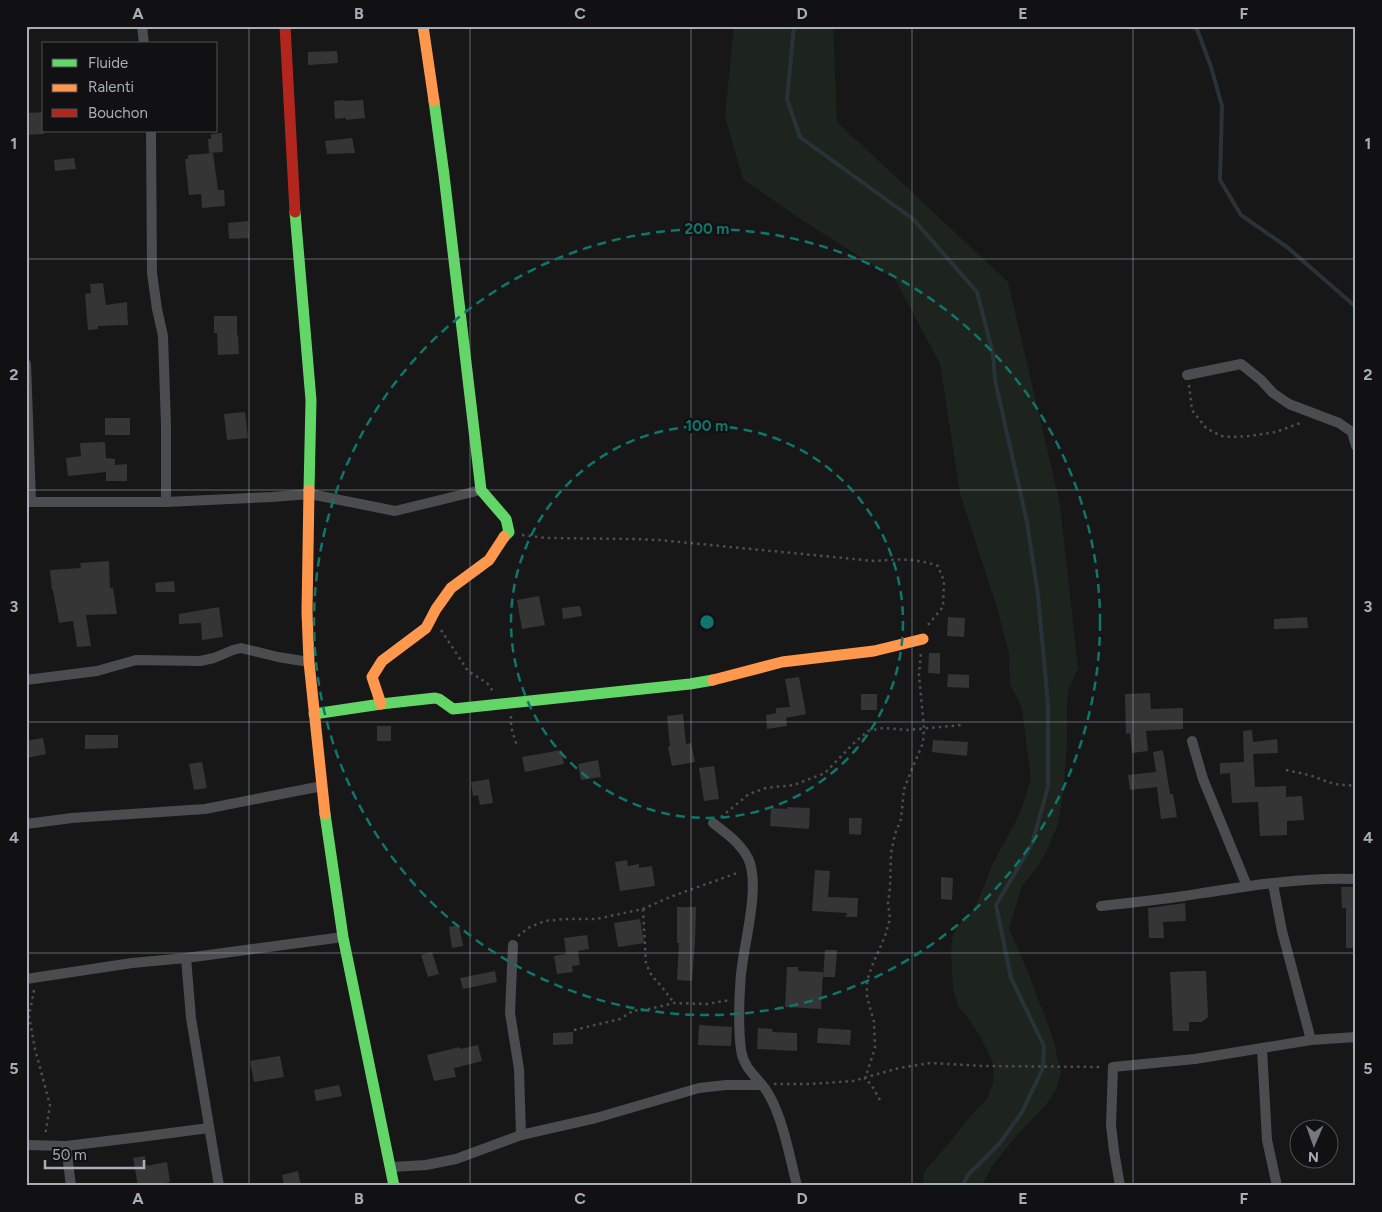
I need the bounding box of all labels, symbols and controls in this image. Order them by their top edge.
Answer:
text: A [132,4,144,23]
text: B [354,4,364,23]
text: C [574,4,586,23]
text: D [796,4,808,23]
text: E [1018,4,1028,23]
text: F [1240,4,1249,23]
legend [42,42,218,132]
text: Fluide [88,54,128,72]
text: Ralenti [88,78,134,96]
text: Bouchon [88,104,148,122]
text: 1 [11,134,17,153]
text: 1 [1365,134,1371,153]
text: 200 m [685,220,729,238]
text: 2 [9,365,19,384]
text: 2 [1363,365,1373,384]
text: 100 m [686,417,728,435]
text: 3 [10,597,19,616]
text: 3 [1364,597,1373,616]
centre of rings [698,613,716,631]
text: 4 [9,828,19,847]
text: 4 [1363,828,1373,847]
text: 5 [9,1059,19,1078]
text: 5 [1363,1059,1373,1078]
north arrow [1290,1120,1340,1170]
scale bar [45,1137,144,1169]
text: 50 m [52,1146,87,1164]
text: N [1308,1148,1319,1165]
text: A [132,1189,144,1208]
text: B [354,1189,364,1208]
text: C [574,1189,586,1208]
text: D [796,1189,808,1208]
text: E [1018,1189,1028,1208]
text: F [1240,1189,1249,1208]

